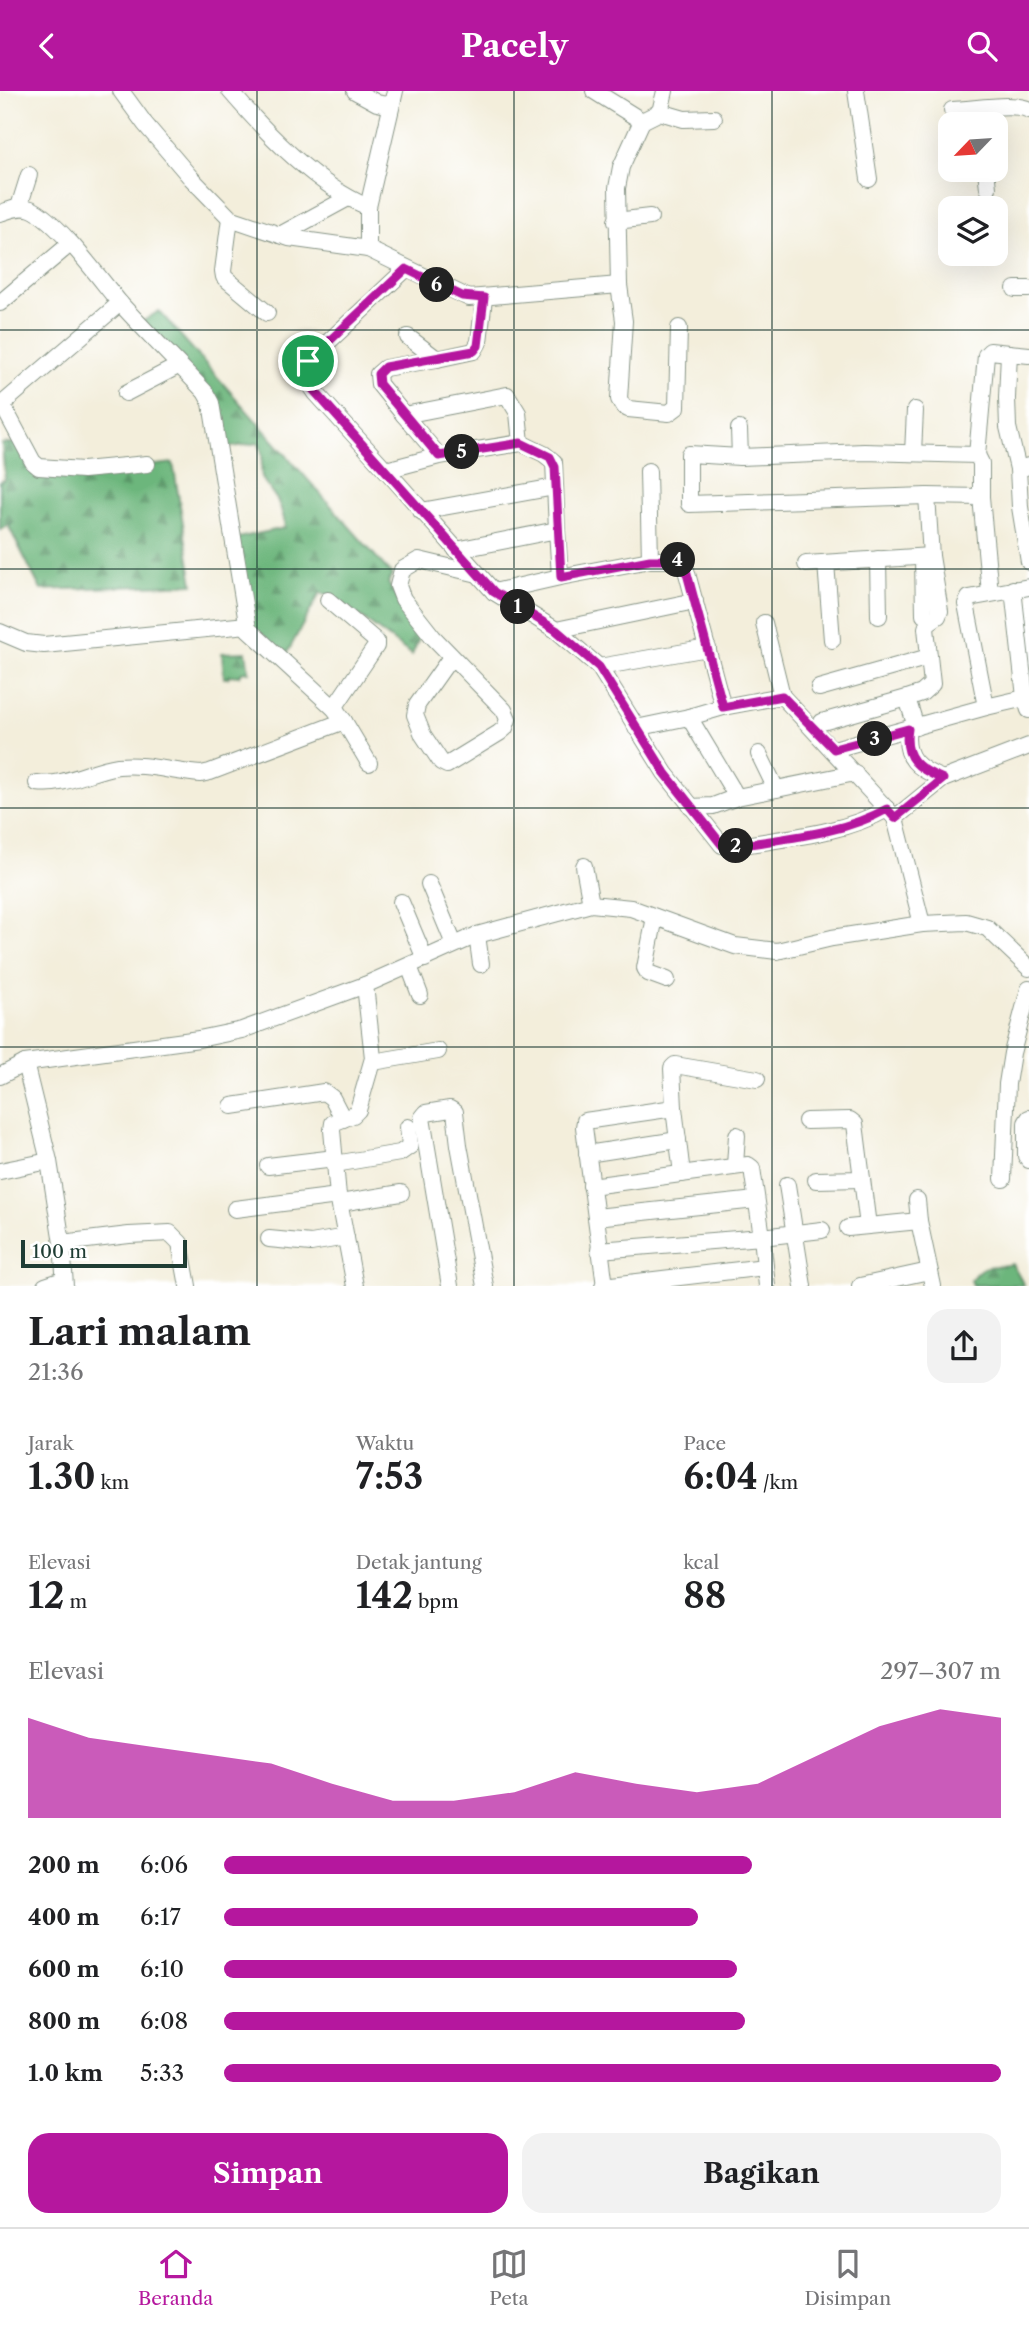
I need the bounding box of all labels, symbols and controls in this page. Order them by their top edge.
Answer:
text: Pacely [461,26,568,65]
icon: back [28,27,66,65]
icon: search [963,27,1001,65]
north arrow [938,112,1008,182]
map controls [938,112,1008,266]
button: layers [938,196,1008,266]
pin: 6 [420,267,454,303]
text: 6 [431,273,442,296]
pin [278,331,338,391]
icon: arrive [289,342,327,380]
pin: 5 [444,435,480,469]
text: 5 [456,440,467,463]
pin: 4 [660,543,696,577]
text: 4 [672,548,683,571]
pin: 1 [500,589,536,625]
text: 1 [513,595,522,618]
pin: 3 [858,721,892,757]
text: 3 [869,727,880,750]
pin: 2 [718,829,754,863]
text: 2 [730,834,741,857]
scale bar [21,1237,187,1268]
text: 100 m [32,1240,87,1263]
text: Lari malam [28,1308,251,1355]
button: share [927,1309,1001,1383]
text: 21:36 [28,1358,83,1386]
text: Jarak [28,1432,73,1455]
text: Waktu [356,1432,414,1455]
text: Pace [683,1432,726,1455]
text: 1.30 [28,1455,96,1498]
text: 7:53 [356,1455,423,1498]
text: 6:04 [683,1455,758,1498]
text: km [96,1471,129,1494]
text: /km [758,1471,798,1494]
text: Elevasi [28,1551,91,1574]
text: Detak jantung [356,1551,482,1574]
text: kcal [683,1551,719,1574]
text: 12 [28,1574,64,1617]
text: 142 [356,1574,413,1617]
text: 88 [683,1574,726,1617]
text: m [64,1590,87,1613]
text: bpm [413,1590,459,1613]
text: Elevasi [28,1657,104,1685]
text: 297–307 m [880,1657,1001,1685]
text: 200 m [28,1851,100,1879]
text: 6:06 [140,1851,188,1879]
text: 400 m [28,1903,100,1931]
text: 6:17 [140,1903,181,1931]
text: 600 m [28,1955,100,1983]
text: 6:10 [140,1955,184,1983]
text: 800 m [28,2007,100,2035]
text: 6:08 [140,2007,188,2035]
text: 1.0 km [28,2059,103,2087]
text: 5:33 [140,2059,184,2087]
button: Simpan [28,2133,508,2213]
button: Bagikan [522,2133,1001,2213]
tab: Beranda [138,2245,213,2310]
tab: Peta [489,2245,529,2310]
tab: Disimpan [804,2245,891,2310]

